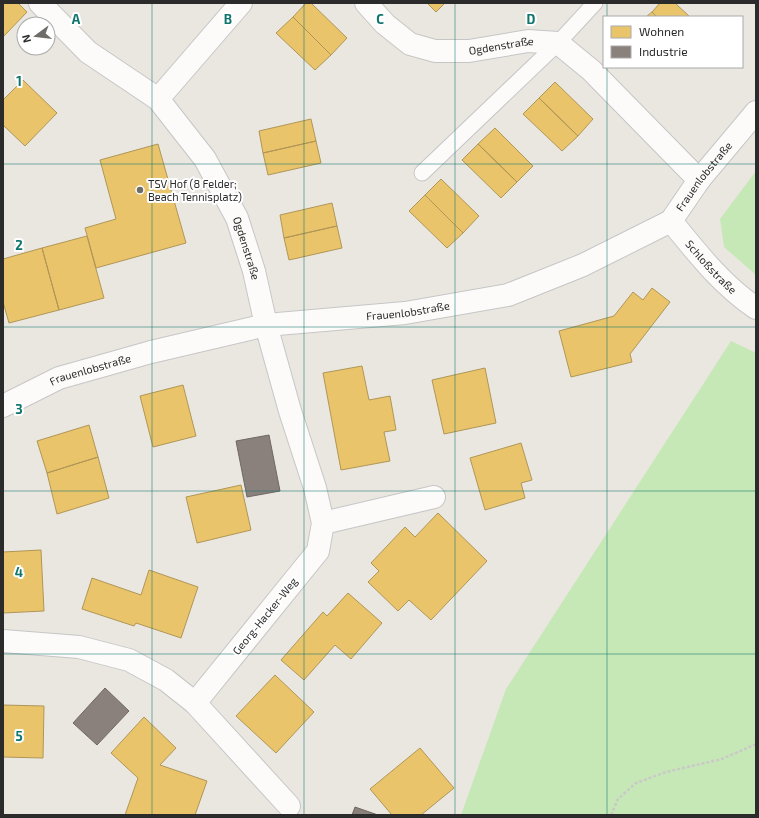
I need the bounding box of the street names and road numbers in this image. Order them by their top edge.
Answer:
street label: Ogdenstraße [468,34,534,57]
street label: Frauenlobstraße [673,139,734,213]
street label: Ogdenstraße [231,215,263,281]
street label: Schloßstraße [683,237,739,296]
street label: Frauenlobstraße [366,298,451,322]
street label: Frauenlobstraße [47,351,132,388]
street label: Georg-Hacker-Weg [229,574,300,657]

